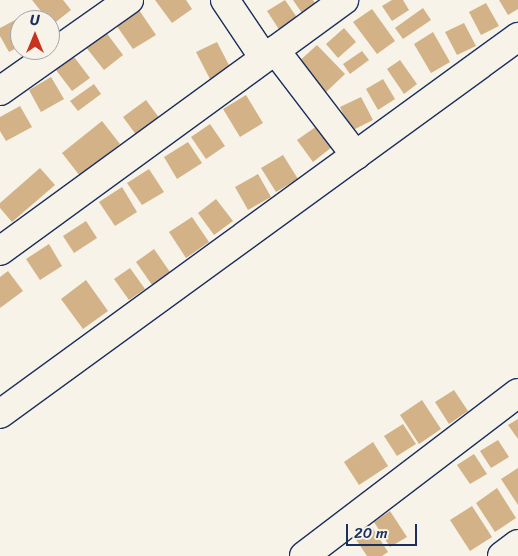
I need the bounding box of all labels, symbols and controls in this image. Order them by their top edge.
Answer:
text: U [30,8,40,33]
north arrow [10,10,60,60]
scale bar [348,514,419,546]
text: 20 m [354,520,388,546]

